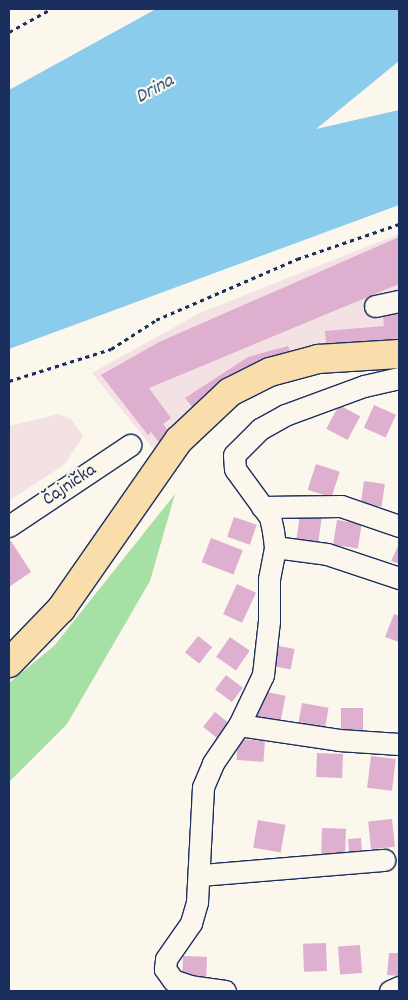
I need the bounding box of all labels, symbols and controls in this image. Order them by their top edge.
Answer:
water label: Drina [132,70,178,110]
street label: Čajnička [39,460,101,512]

